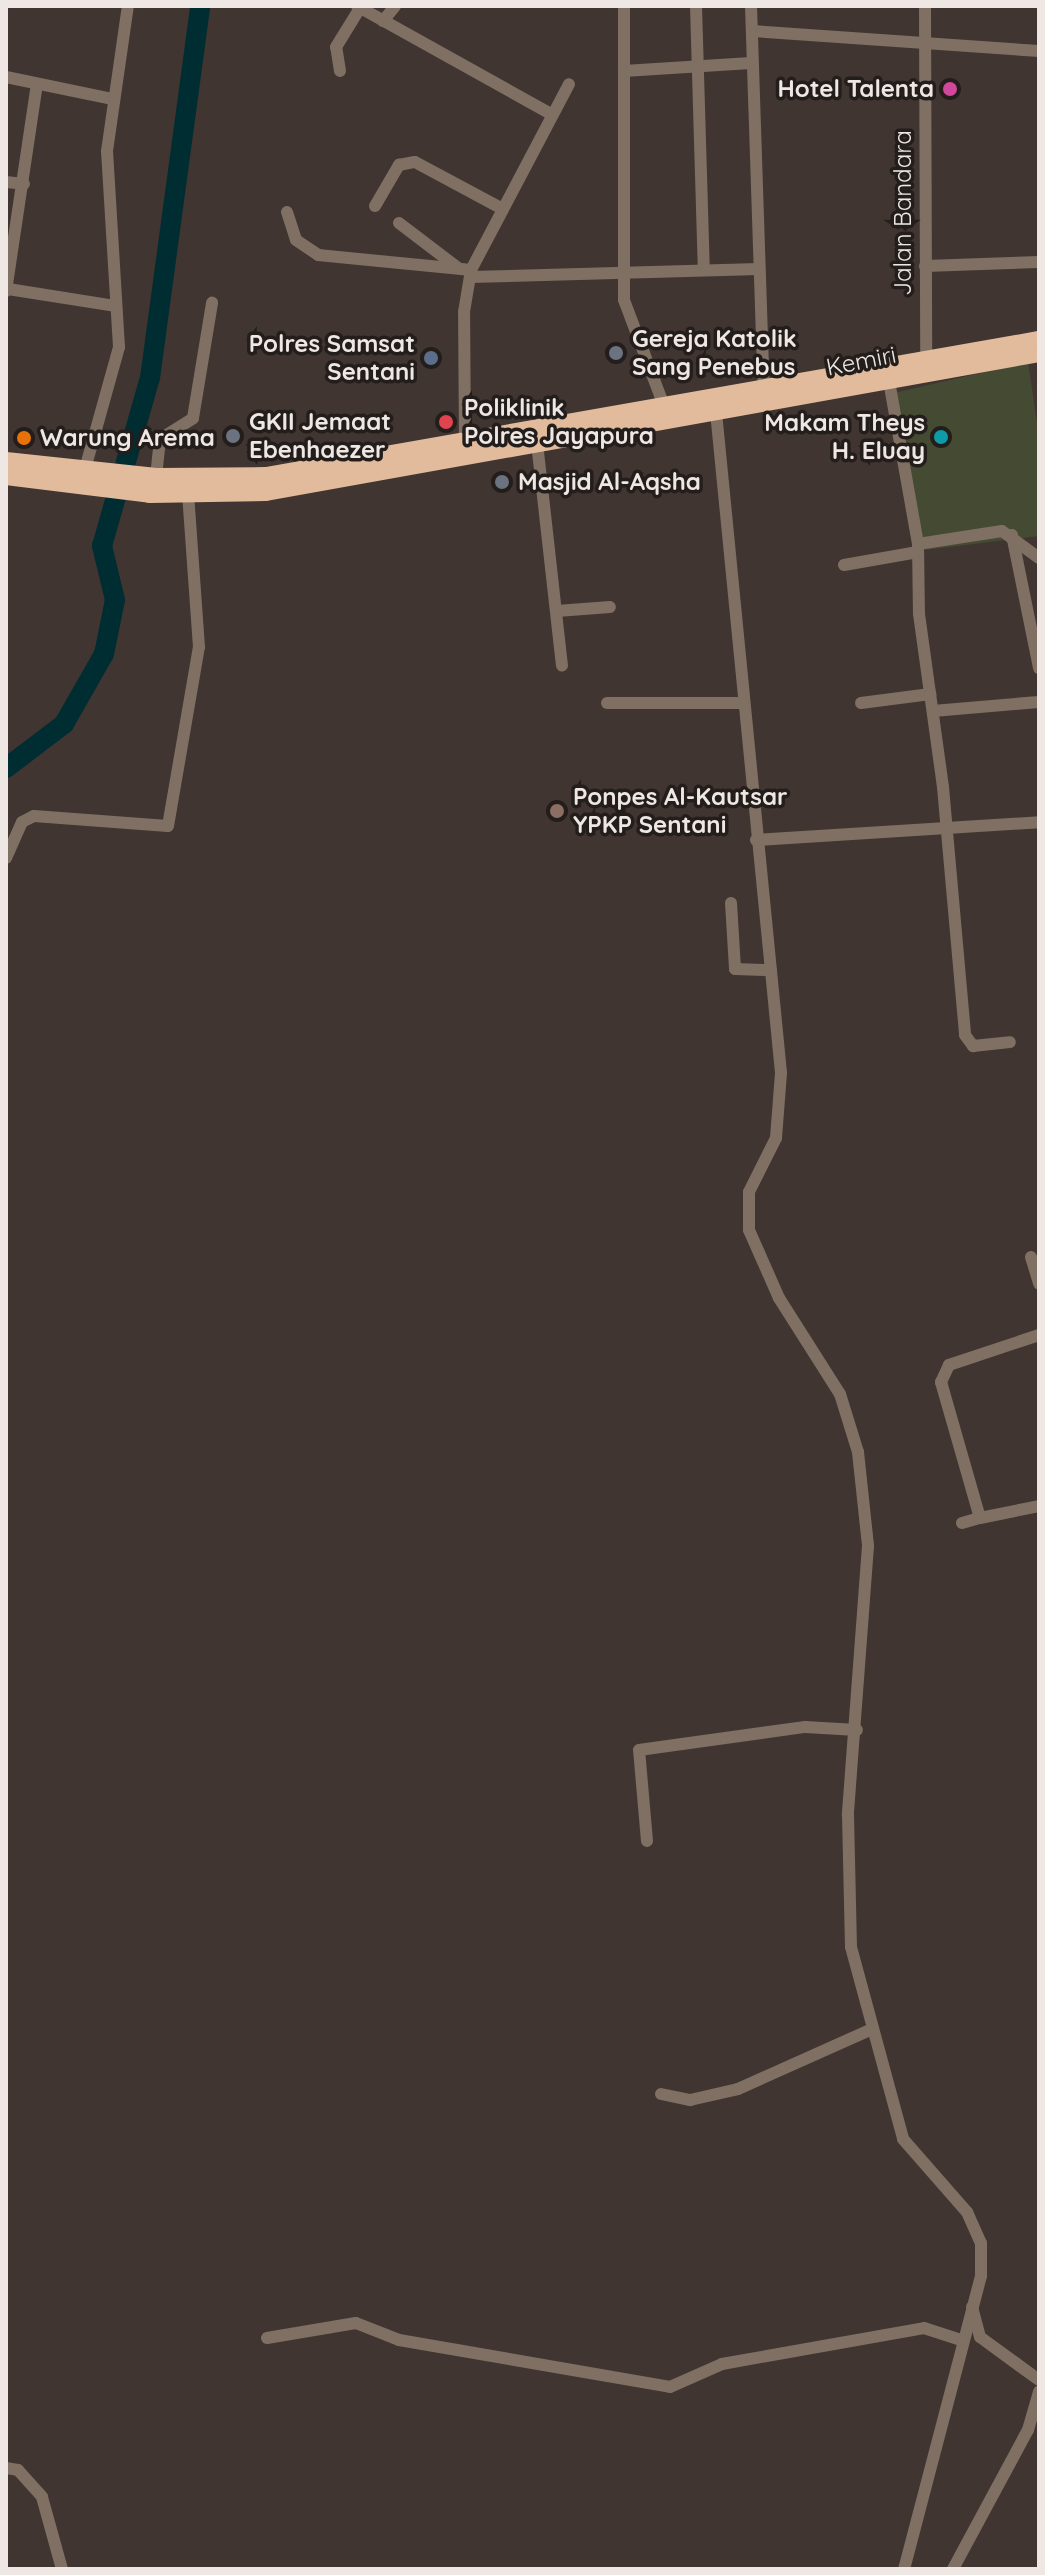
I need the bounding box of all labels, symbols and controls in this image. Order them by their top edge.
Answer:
place label: Hotel Talenta [777,75,934,103]
marker: Hotel Talenta [941,80,959,98]
street label: Jalan Bandara [889,130,917,296]
place label: Gereja Katolik Sang Penebus [632,325,797,381]
place label: Polres Samsat Sentani [249,330,415,386]
street label: Kemiri [824,340,898,382]
marker: Gereja Katolik Sang Penebus [607,344,625,362]
marker: Polres Samsat Sentani [422,349,440,367]
place label: Poliklinik Polres Jayapura [464,394,654,450]
place label: GKII Jemaat Ebenhaezer [249,408,391,464]
place label: Makam Theys H. Eluay [764,409,925,465]
marker: Poliklinik Polres Jayapura [435,411,457,433]
place label: Warung Arema [40,424,215,452]
marker: GKII Jemaat Ebenhaezer [224,427,242,445]
marker: Makam Theys H. Eluay [932,428,950,446]
marker: Warung Arema [15,429,33,447]
place label: Masjid Al-Aqsha [518,468,701,496]
marker: Masjid Al-Aqsha [493,473,511,491]
place label: Ponpes Al-Kautsar YPKP Sentani [573,783,788,839]
marker: Ponpes Al-Kautsar YPKP Sentani [548,802,566,820]

